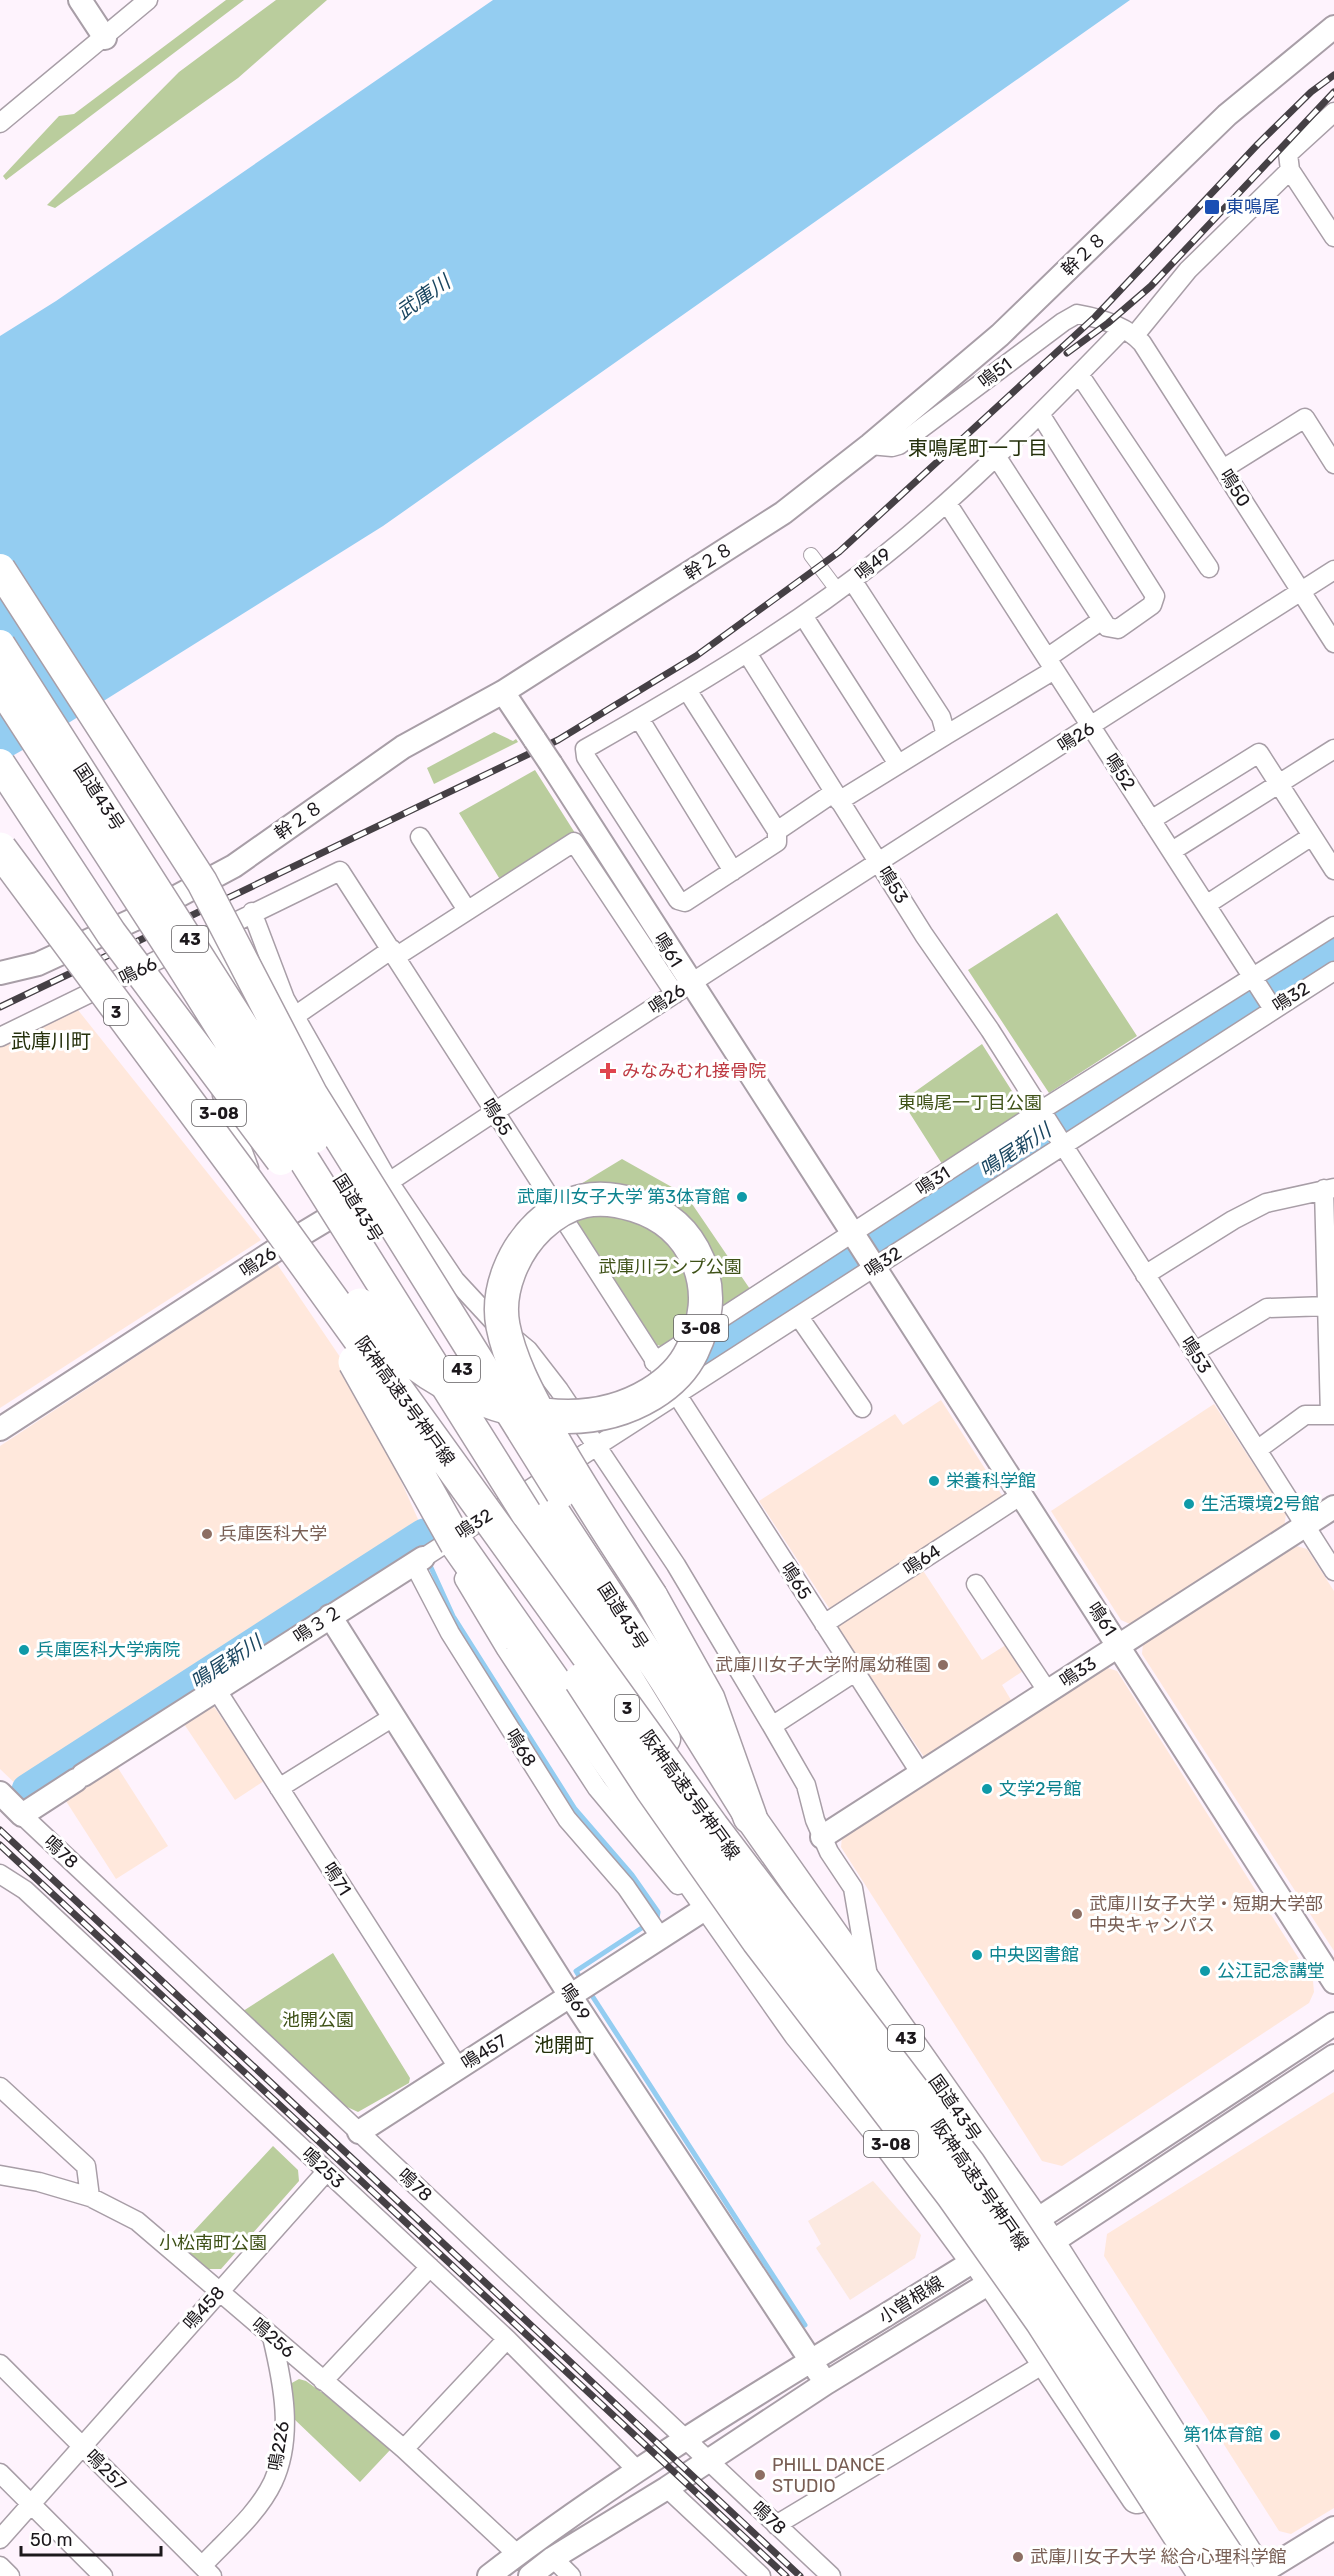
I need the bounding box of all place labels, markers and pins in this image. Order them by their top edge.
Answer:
place label: 東鳴尾 [1226,196,1280,218]
marker: 東鳴尾 [1203,198,1221,216]
place label: みなみむれ接骨院 [622,1060,766,1082]
marker: みなみむれ接骨院 [599,1062,617,1080]
place label: 武庫川女子大学 第3体育館 [517,1186,730,1208]
marker: 武庫川女子大学 第3体育館 [735,1190,749,1204]
place label: 栄養科学館 [946,1470,1036,1492]
marker: 栄養科学館 [927,1474,941,1488]
place label: 生活環境2号館 [1201,1493,1320,1515]
marker: 生活環境2号館 [1182,1497,1196,1511]
place label: 兵庫医科大学 [219,1523,327,1545]
marker: 兵庫医科大学 [200,1527,214,1541]
place label: 兵庫医科大学病院 [36,1639,180,1661]
marker: 兵庫医科大学病院 [17,1643,31,1657]
place label: 武庫川女子大学附属幼稚園 [715,1654,931,1676]
marker: 武庫川女子大学附属幼稚園 [936,1658,950,1672]
place label: 文学2号館 [999,1778,1082,1800]
marker: 文学2号館 [980,1782,994,1796]
place label: 武庫川女子大学・短期大学部 中央キャンパス [1089,1893,1323,1936]
marker: 武庫川女子大学・短期大学部 中央キャンパス [1070,1907,1084,1921]
place label: 中央図書館 [989,1944,1079,1966]
marker: 中央図書館 [970,1948,984,1962]
place label: 公江記念講堂 [1217,1960,1325,1982]
marker: 公江記念講堂 [1198,1964,1212,1978]
place label: 第1体育館 [1183,2424,1263,2446]
marker: 第1体育館 [1268,2428,1282,2442]
place label: PHILL DANCE STUDIO [772,2454,885,2497]
marker: PHILL DANCE STUDIO [753,2468,767,2482]
place label: 武庫川女子大学 総合心理科学館 [1030,2546,1286,2568]
marker: 武庫川女子大学 総合心理科学館 [1011,2550,1025,2564]

